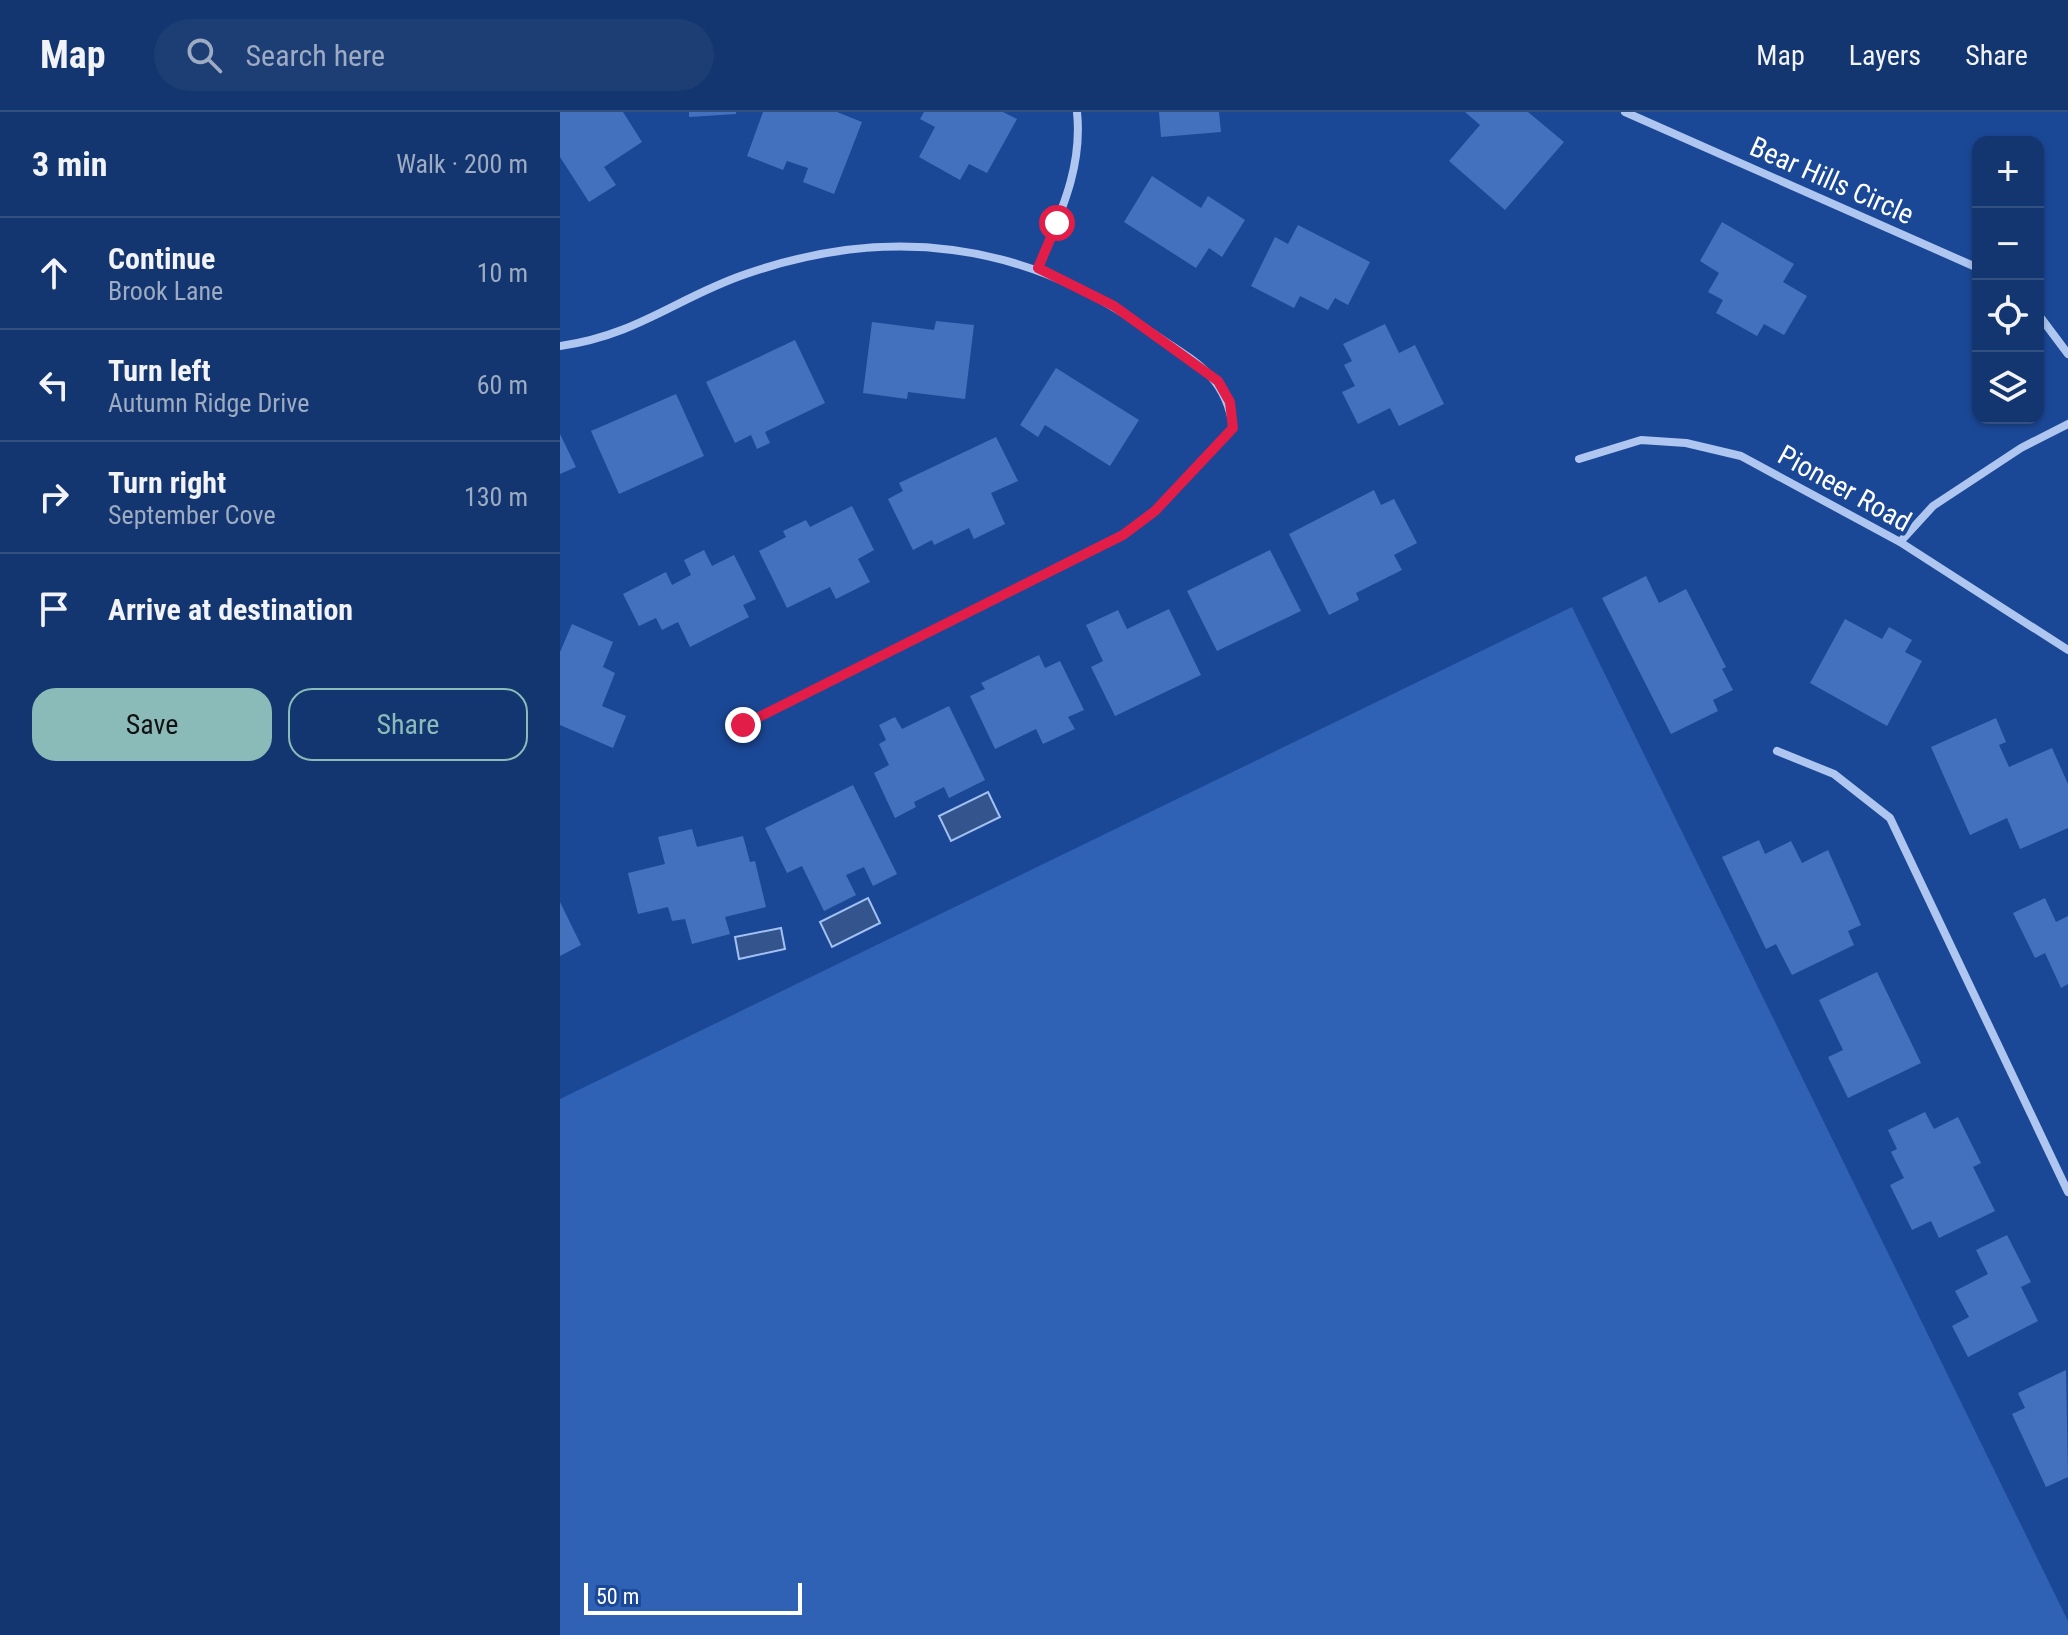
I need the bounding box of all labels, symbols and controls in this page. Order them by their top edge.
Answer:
search box [154,19,714,91]
text: Map [40,33,106,77]
icon: search [182,33,226,77]
text: Search here [246,38,385,73]
text: Map [1756,39,1805,72]
text: Layers [1849,39,1921,72]
text: Share [1965,39,2028,72]
street label: Bear Hills Circle [1745,130,1919,231]
map controls [1972,136,2044,424]
button: + [1972,136,2044,208]
text: 3 min [32,144,108,184]
text: Walk · 200 m [396,149,528,179]
route start [1039,205,1075,241]
button: − [1972,208,2044,280]
text: Continue [108,241,215,276]
icon: ahead [32,251,76,295]
text: 10 m [477,258,528,288]
text: Brook Lane [108,276,223,306]
button: locate [1972,280,2044,352]
button: layers [1972,352,2044,424]
text: Turn left [108,353,211,388]
icon: left [32,363,76,407]
text: 60 m [477,370,528,400]
text: Autumn Ridge Drive [108,388,309,418]
street label: Pioneer Road [1772,438,1917,539]
text: Turn right [108,465,226,500]
icon: right [32,475,76,519]
text: 130 m [464,482,528,512]
text: September Cove [108,500,276,530]
icon: arrive [32,587,76,631]
text: Arrive at destination [108,592,353,627]
button: Save [32,688,272,761]
button: Share [288,688,528,761]
route end [725,707,761,743]
scale bar [584,1579,802,1615]
text: 50 m [596,1584,639,1609]

